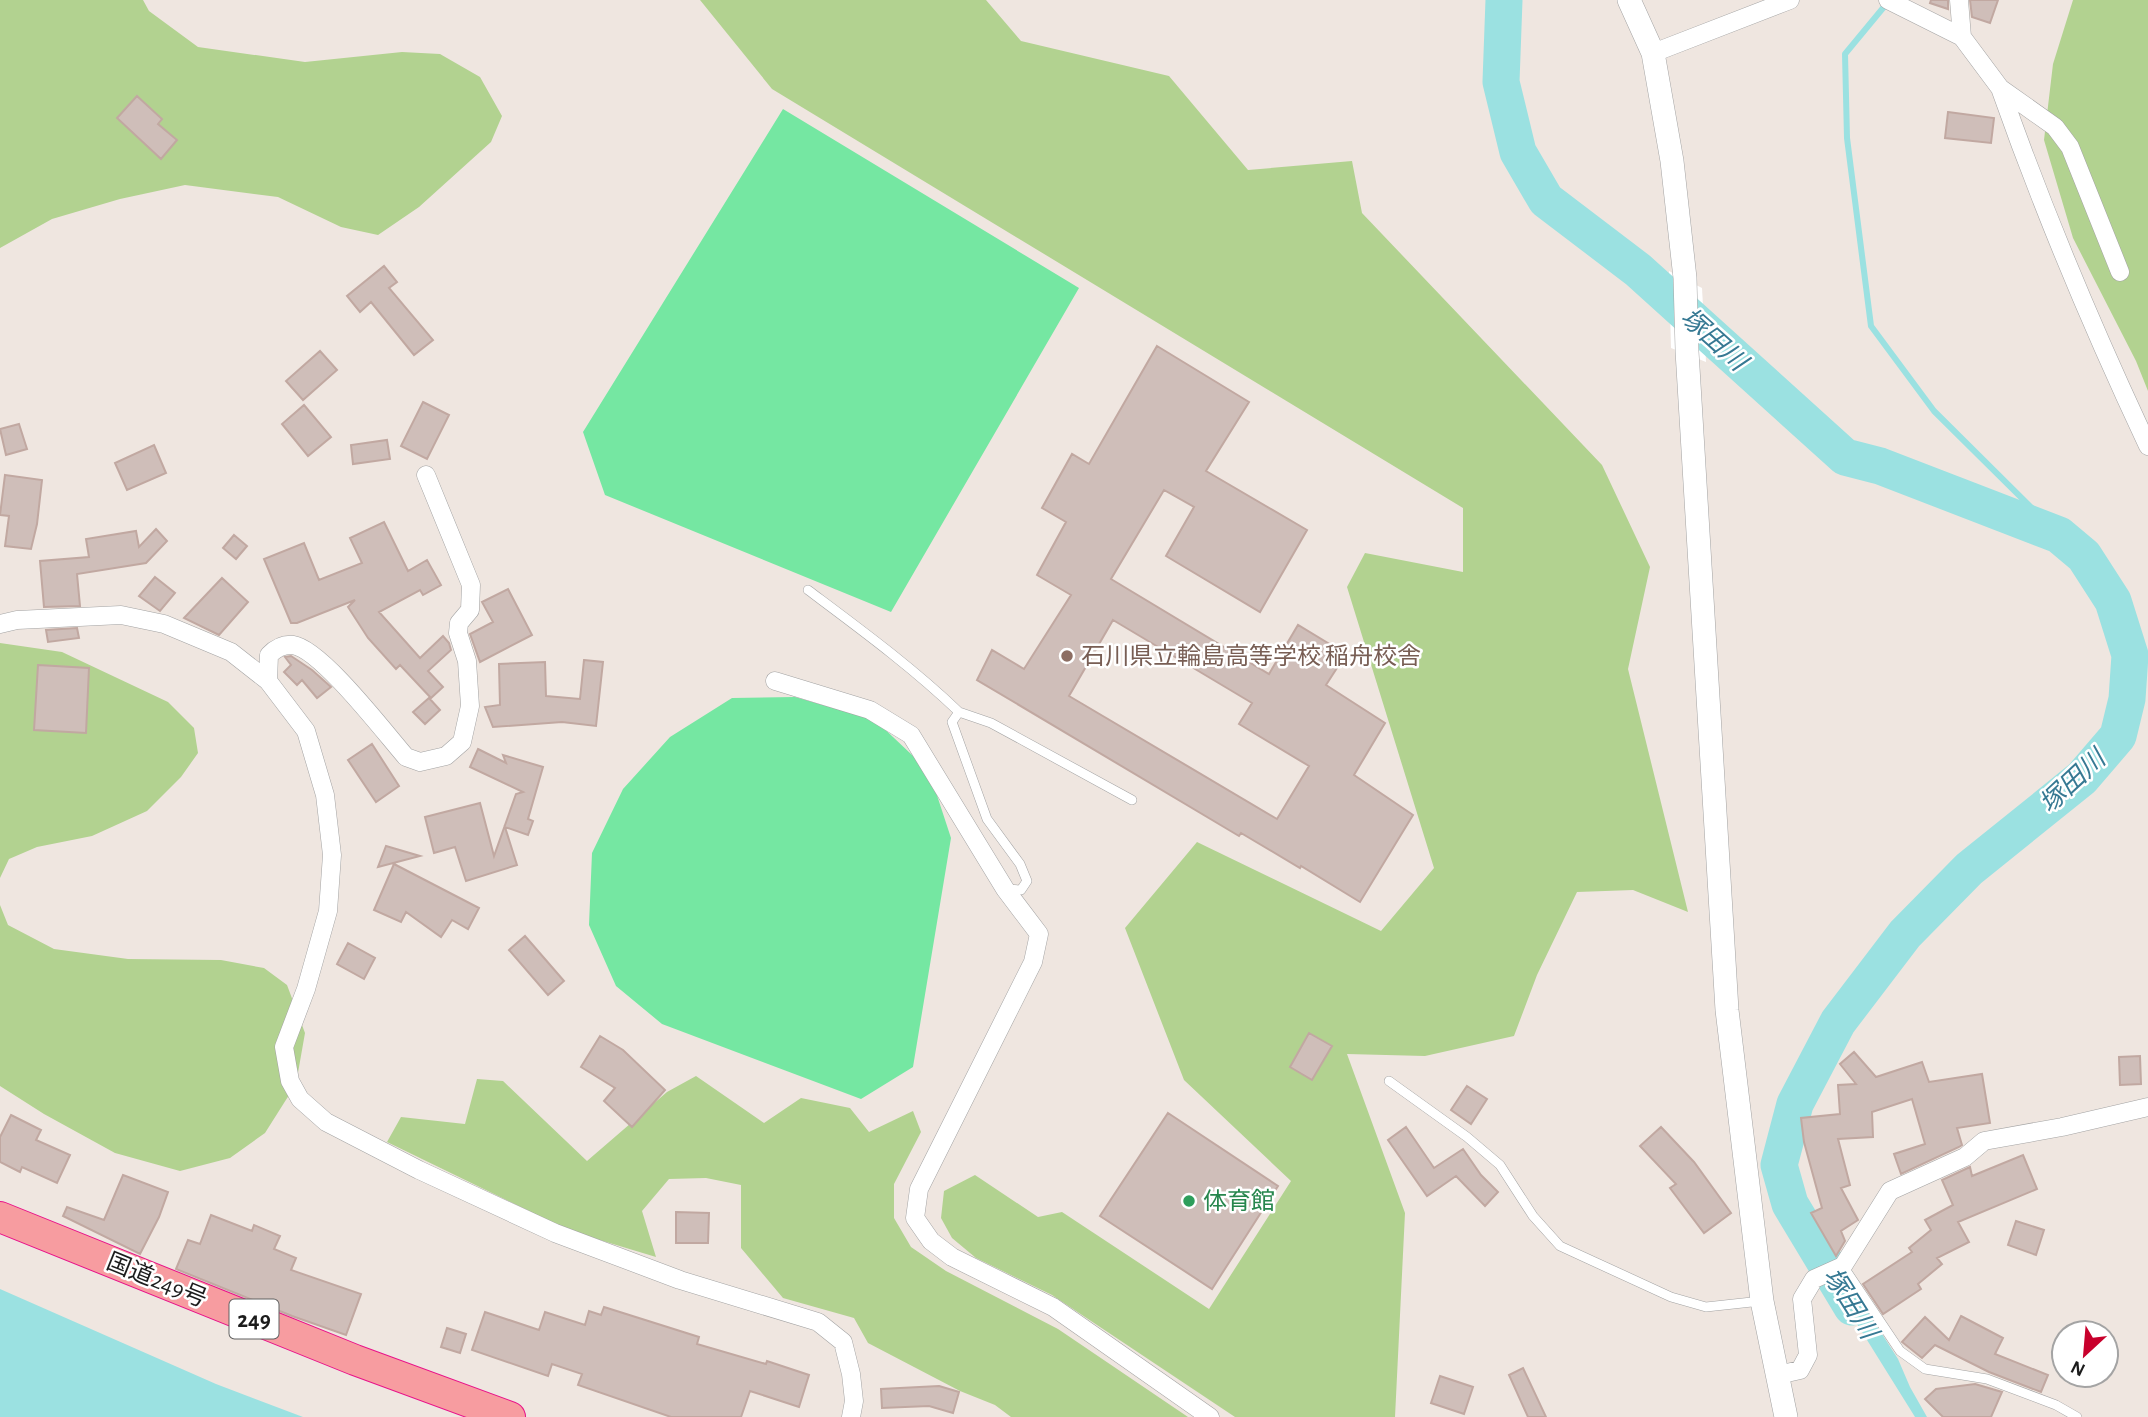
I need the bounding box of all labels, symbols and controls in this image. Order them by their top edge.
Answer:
water label: 塚田川 [1676,303,1754,378]
place label: 石川県立輪島高等学校 稲舟校舎 [1081,643,1421,669]
marker: 石川県立輪島高等学校 稲舟校舎 [1059,648,1075,664]
water label: 塚田川 [2035,743,2112,818]
place label: 体育館 [1203,1188,1275,1214]
marker: 体育館 [1181,1193,1197,1209]
street label: 国道249号 [103,1248,211,1312]
water label: 塚田川 [1818,1263,1884,1346]
road number: 249 [230,1300,278,1338]
north arrow [2050,1319,2120,1389]
text: N [2068,1356,2088,1379]

